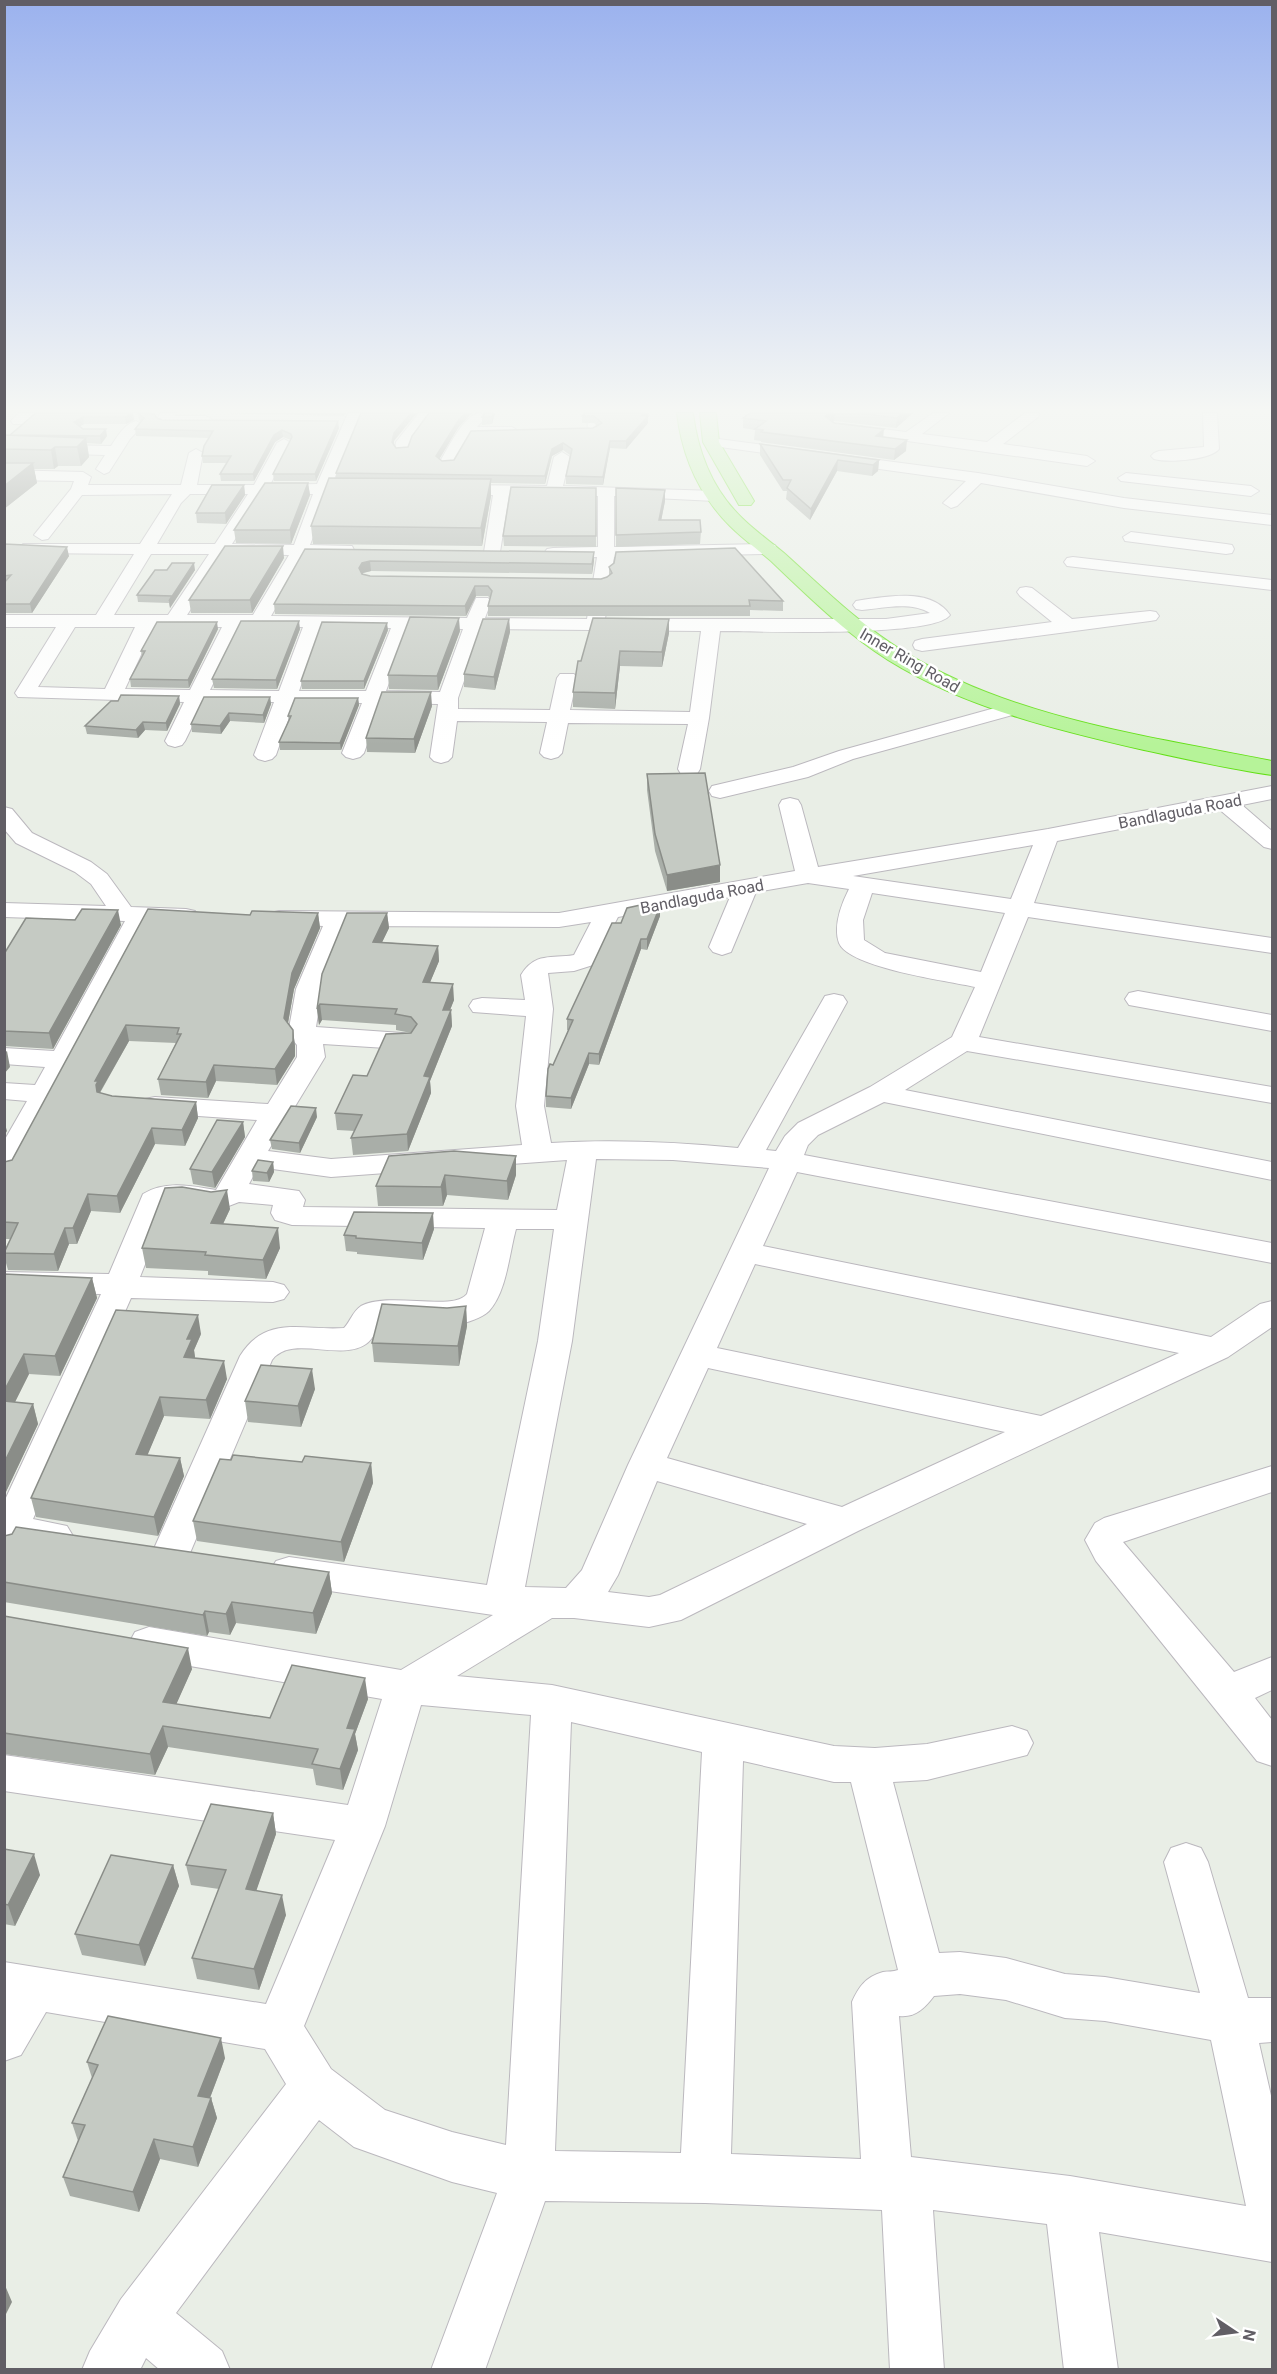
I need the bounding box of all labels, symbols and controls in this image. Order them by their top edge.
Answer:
street label: Inner Ring Road [856,624,963,697]
street label: Bandlaguda Road [1117,790,1243,833]
street label: Bandlaguda Road [639,875,765,918]
north arrow [1205,2302,1265,2362]
text: N [1239,2328,1260,2343]

